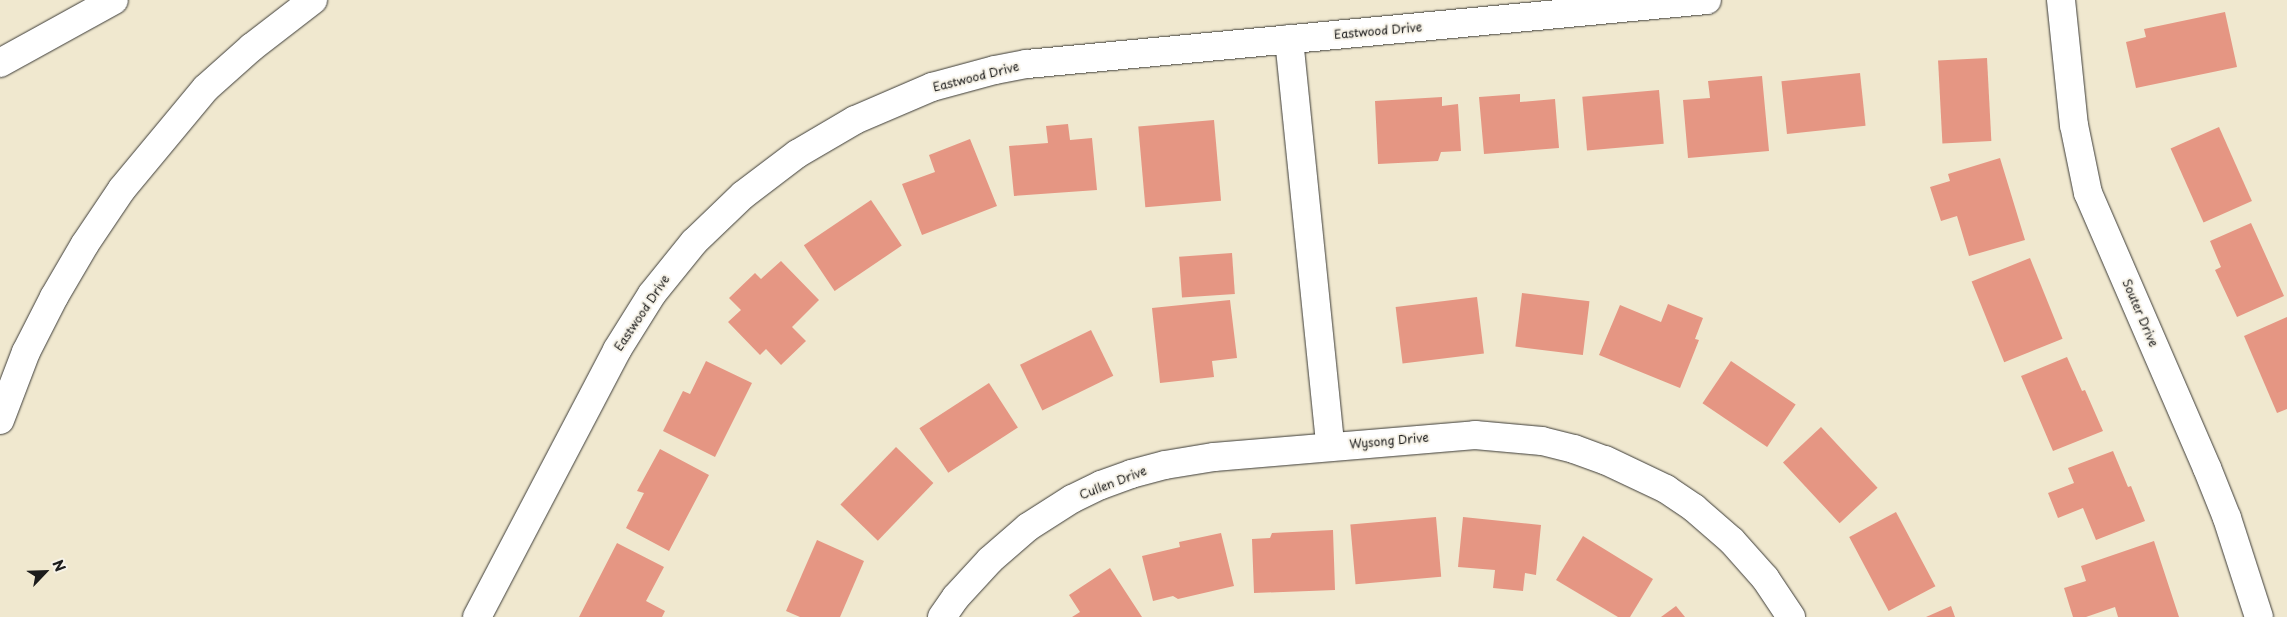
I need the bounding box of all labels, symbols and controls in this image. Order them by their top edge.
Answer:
street label: Eastwood Drive [1333,20,1423,42]
street label: Eastwood Drive [931,59,1021,95]
street label: Eastwood Drive [611,272,673,354]
street label: Souter Drive [2119,277,2161,349]
street label: Wysong Drive [1349,430,1429,452]
street label: Cullen Drive [1077,463,1149,503]
north arrow [20,547,70,597]
text: N [47,556,71,575]

